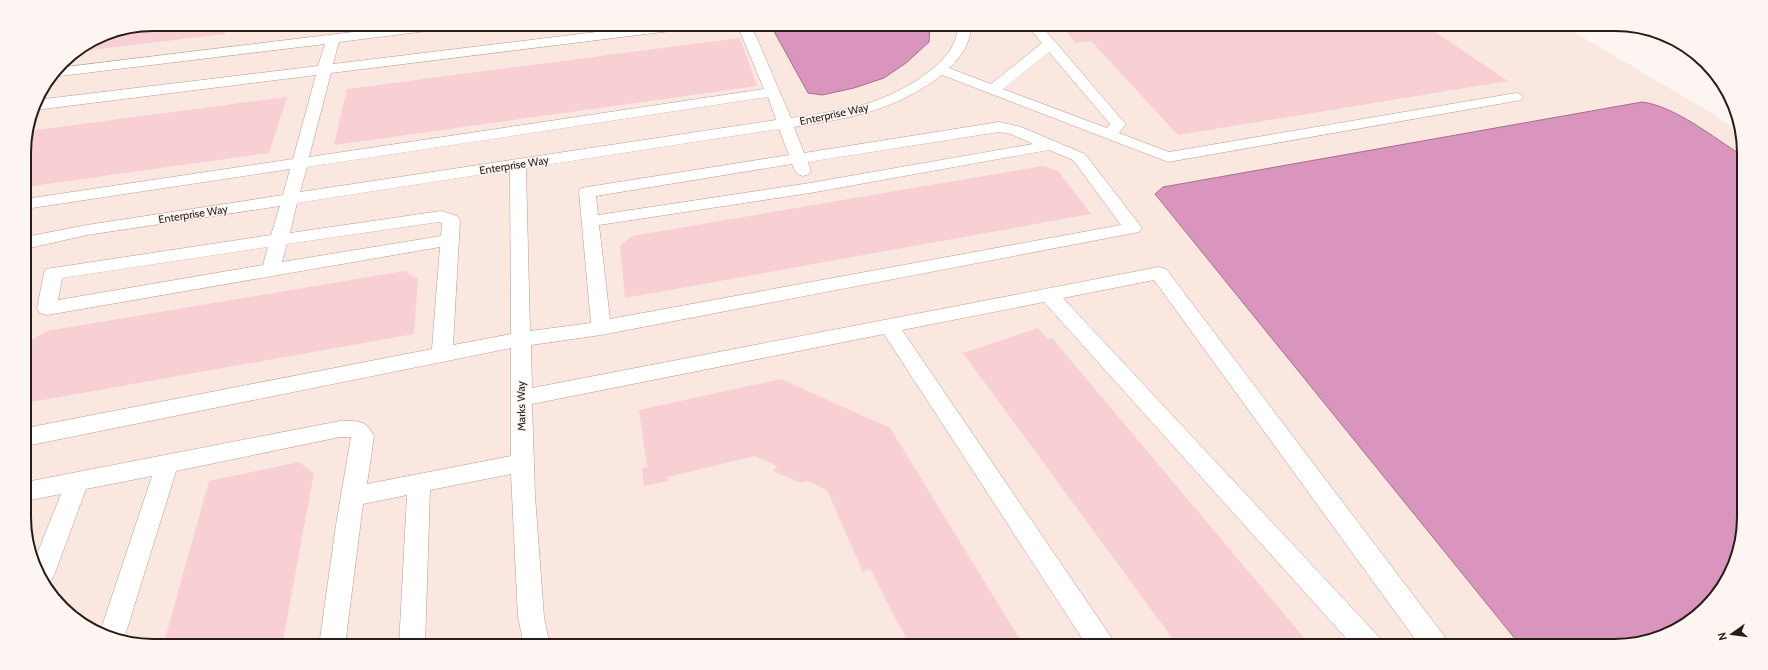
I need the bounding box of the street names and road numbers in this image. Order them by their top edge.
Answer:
street label: Enterprise Way [798,100,870,128]
street label: Enterprise Way [478,153,550,177]
street label: Enterprise Way [157,202,229,226]
street label: Marks Way [514,380,528,431]

